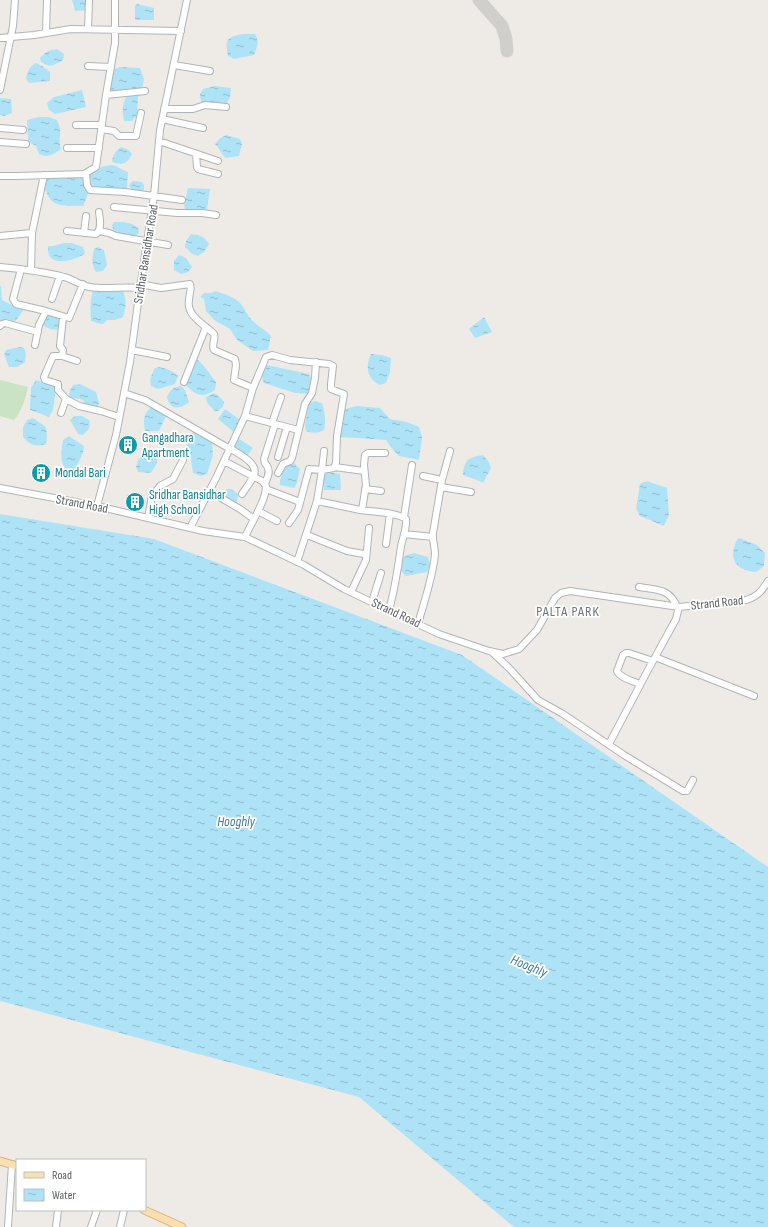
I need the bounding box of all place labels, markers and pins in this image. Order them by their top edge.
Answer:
place label: Gangadhara Apartment [141,430,194,461]
building icon: Gangadhara Apartment [117,434,139,456]
building icon: Mondal Bari [30,462,52,484]
place label: Mondal Bari [55,465,106,481]
place label: Sridhar Bansidhar High School [149,487,226,518]
building icon: Sridhar Bansidhar High School [124,491,146,513]

